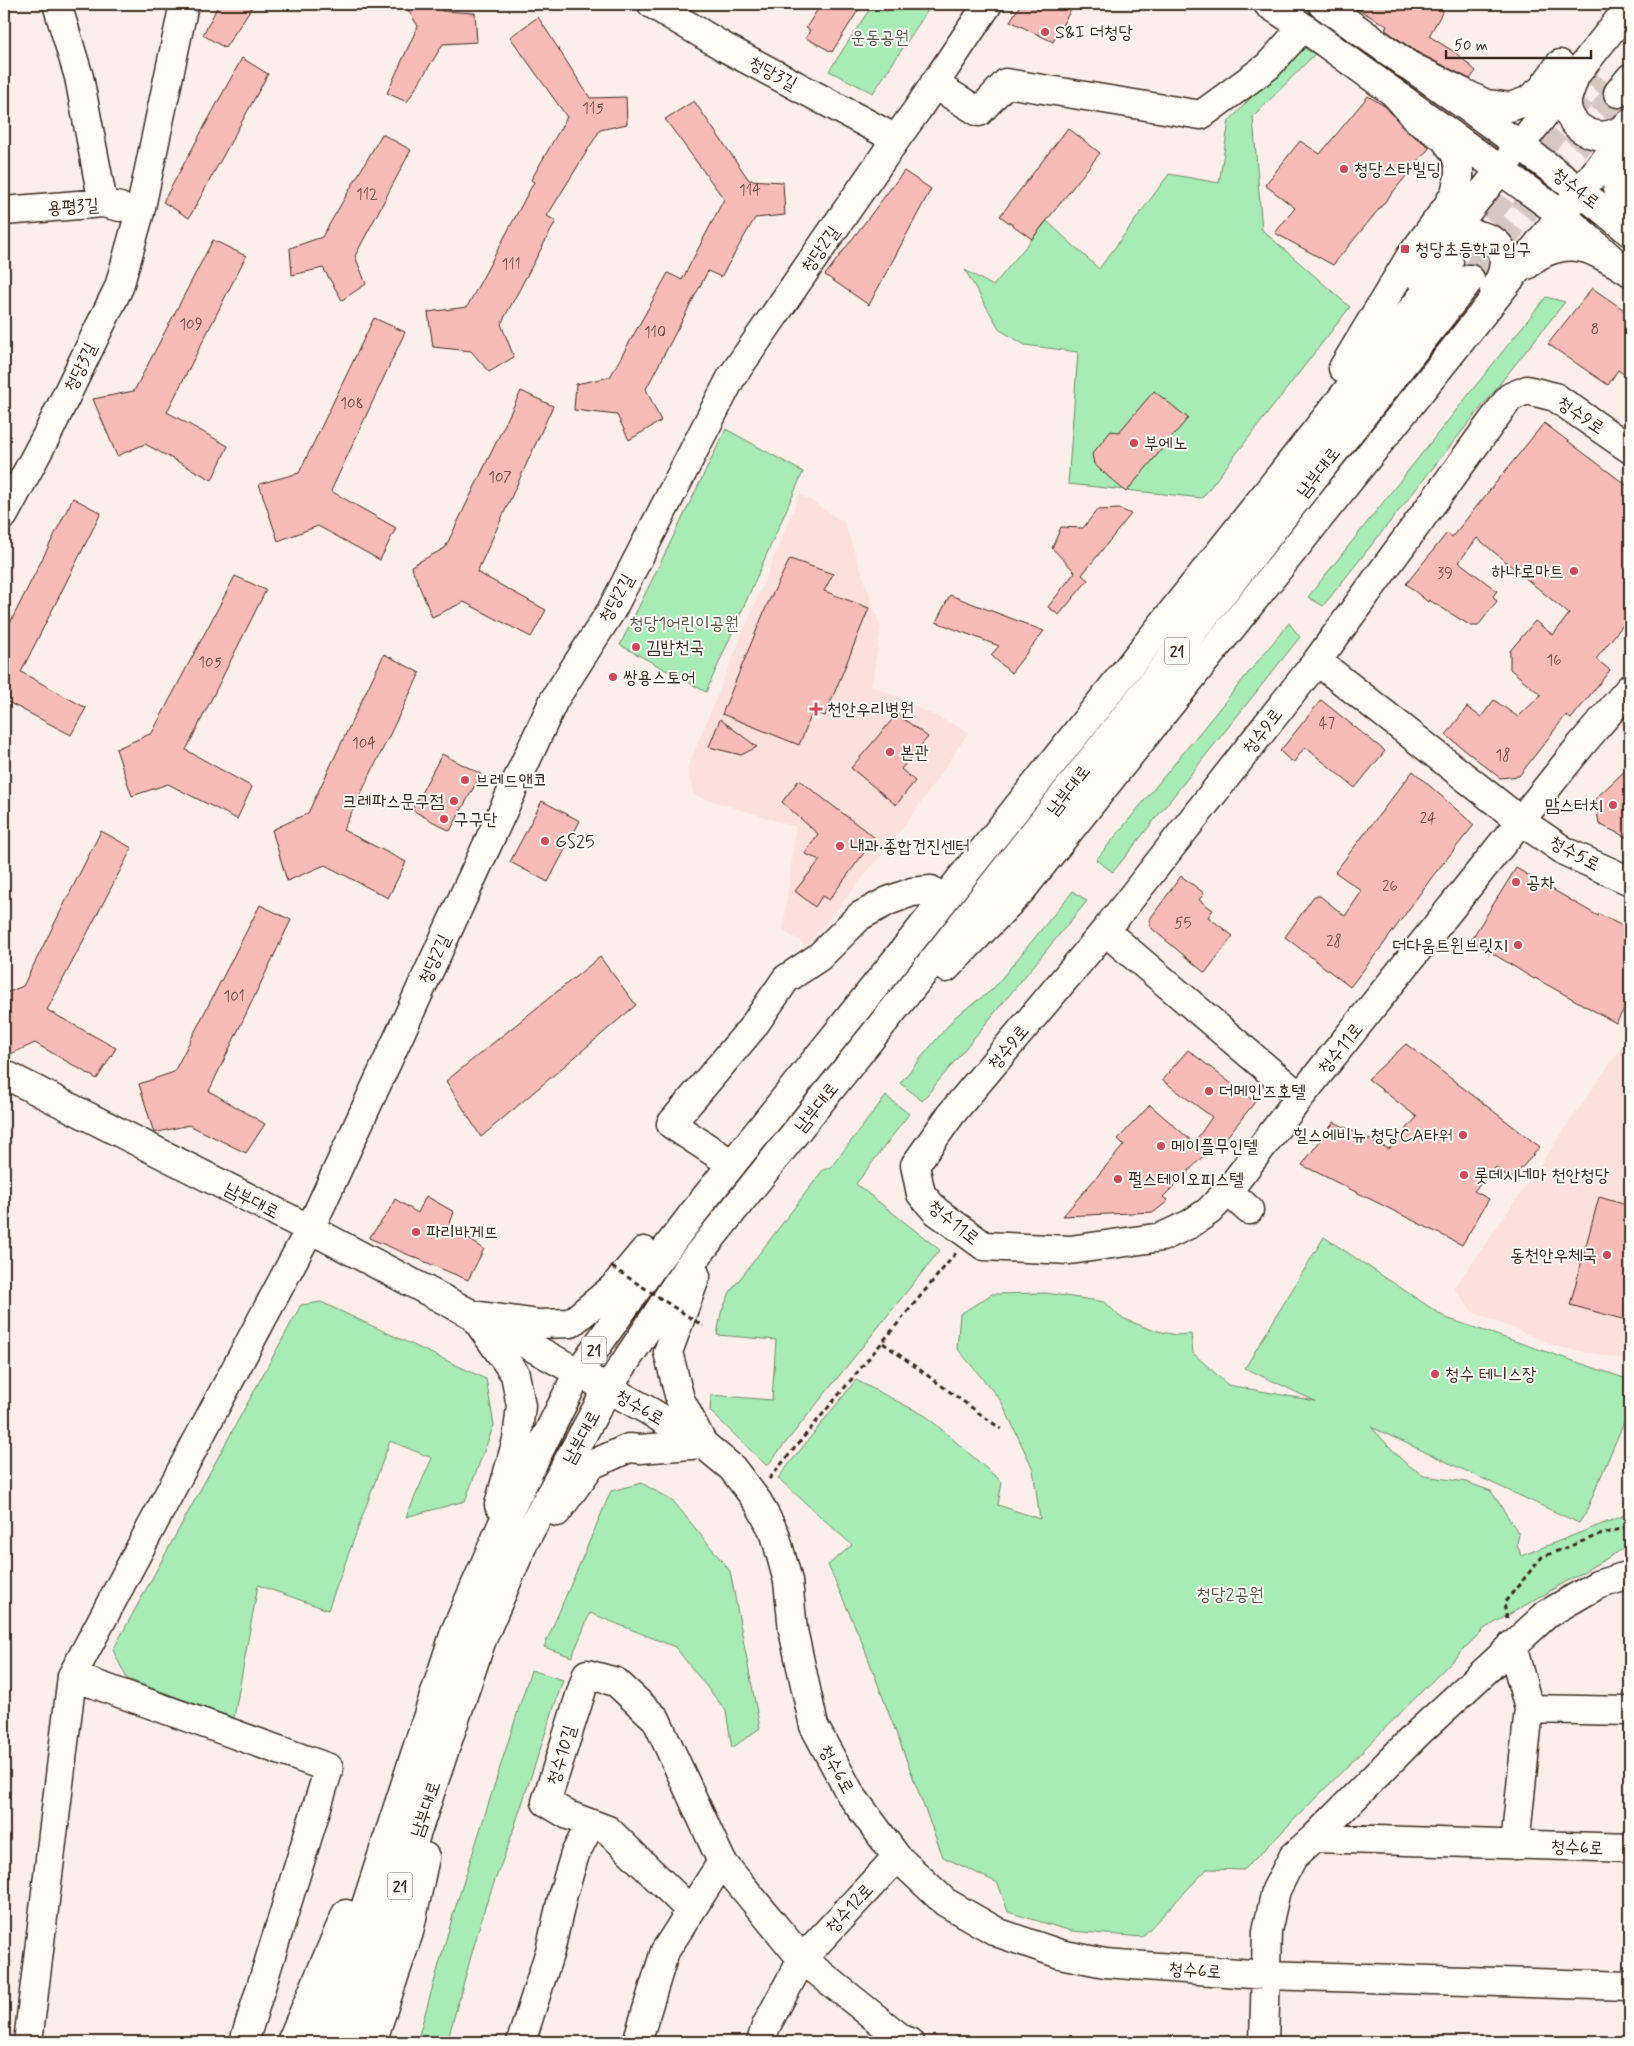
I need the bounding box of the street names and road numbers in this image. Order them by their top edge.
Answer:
street label: 청당3길 [744,51,801,97]
street label: 청수4로 [1547,163,1604,215]
street label: 용평3길 [46,193,100,221]
street label: 청당2길 [796,221,846,278]
street label: 청당3길 [59,339,103,396]
street label: 청수9로 [1552,391,1609,440]
street label: 남부대로 [1291,442,1346,503]
street label: 청당2길 [594,569,640,627]
road number: 21 [1164,637,1190,664]
street label: 청수9로 [1237,704,1288,760]
street label: 남부대로 [1041,760,1096,821]
street label: 청수5로 [1545,831,1604,877]
street label: 청당2길 [413,930,457,988]
street label: 청수11로 [1313,1018,1369,1079]
street label: 청수9로 [983,1020,1035,1075]
street label: 남부대로 [789,1078,844,1138]
street label: 남부대로 [220,1177,283,1225]
street label: 청수11로 [923,1195,984,1251]
road number: 21 [582,1336,606,1364]
street label: 청수6로 [611,1384,668,1431]
street label: 남부대로 [557,1406,606,1469]
street label: 청수10길 [541,1722,583,1788]
street label: 청수6로 [813,1741,859,1798]
street label: 남부대로 [405,1778,447,1841]
street label: 청수6로 [1550,1835,1604,1861]
road number: 21 [388,1872,412,1900]
street label: 청수12로 [820,1878,879,1939]
street label: 청수6로 [1168,1957,1222,1985]

